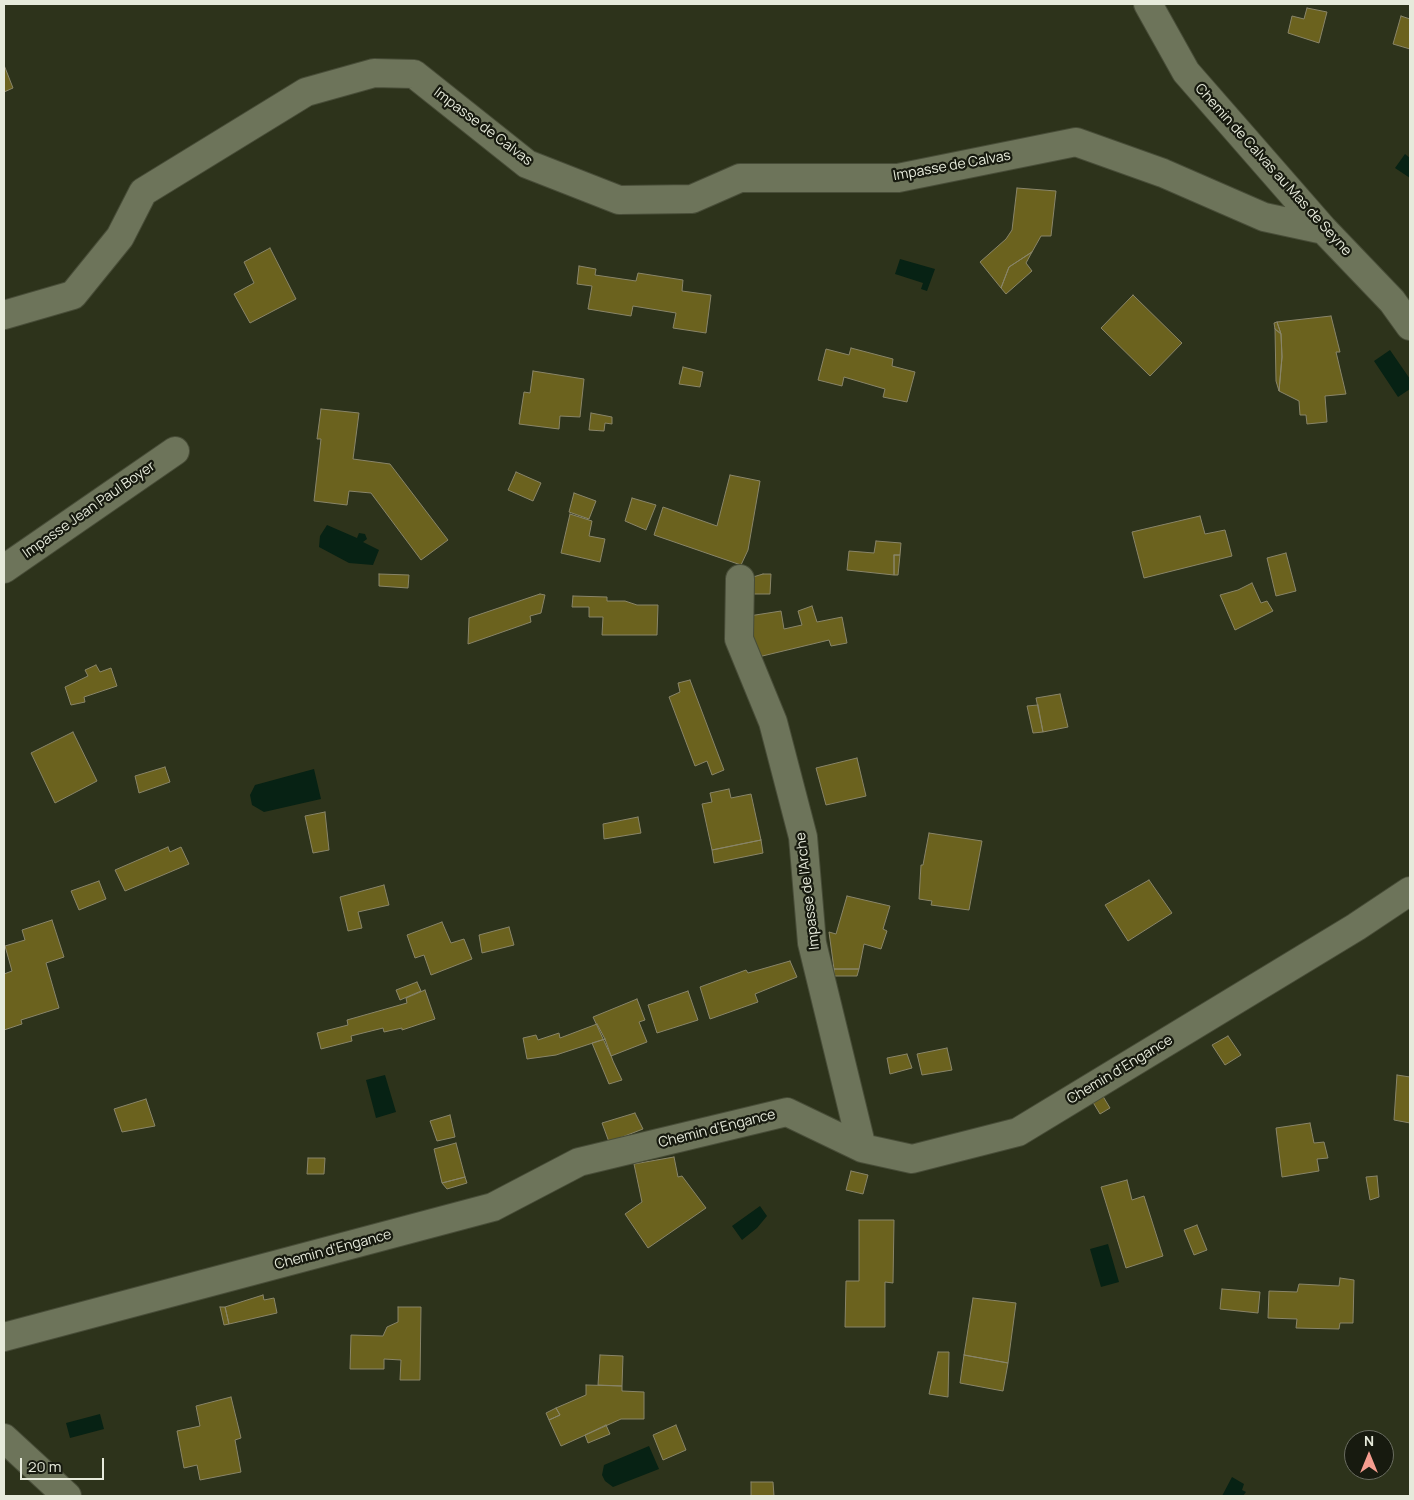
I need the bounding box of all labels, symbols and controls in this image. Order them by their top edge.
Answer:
street label: Chemin de Calvas au Mas de Seyne [1191,80,1355,260]
street label: Impasse de Calvas [430,84,536,170]
street label: Impasse de Calvas [892,147,1012,185]
street label: Impasse Jean Paul Boyer [20,458,158,562]
street label: Impasse de l'Arche [792,831,824,951]
street label: Chemin d'Engance [1064,1032,1176,1108]
street label: Chemin d'Engance [657,1106,777,1152]
street label: Chemin d'Engance [273,1226,393,1274]
north arrow [1344,1430,1394,1480]
text: N [1364,1431,1374,1450]
scale bar [22,1448,106,1480]
text: 20 m [28,1456,61,1477]

